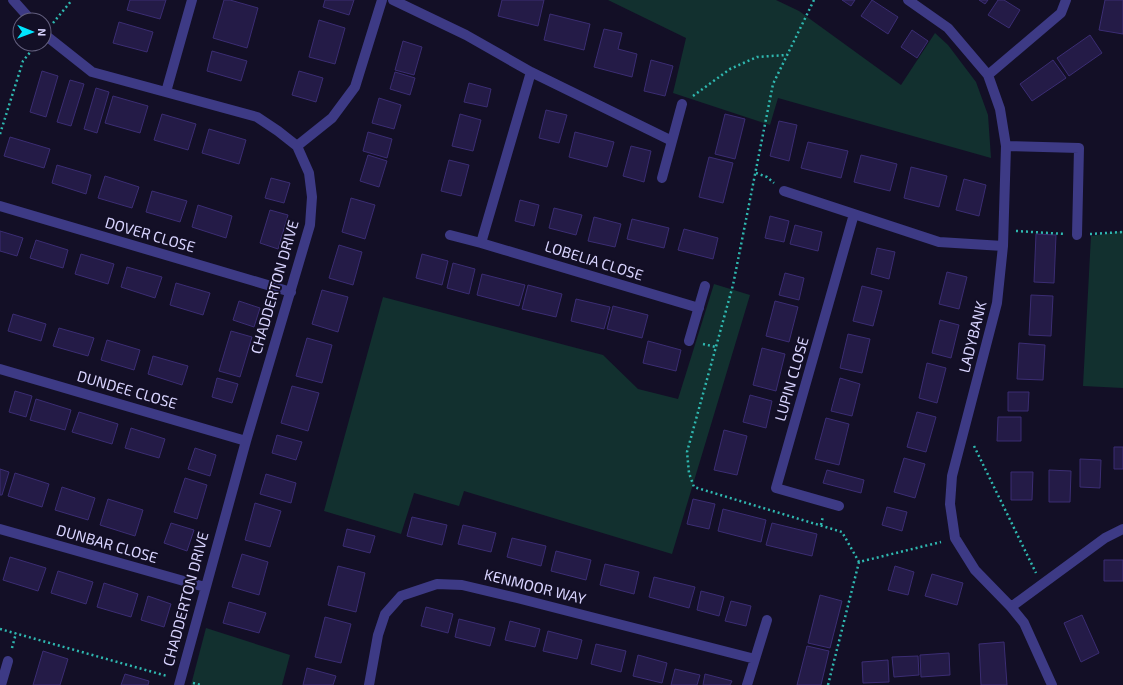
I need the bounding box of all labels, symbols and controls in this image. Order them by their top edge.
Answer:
north arrow [12,12,52,52]
text: N [36,28,49,36]
street label: DOVER CLOSE [103,213,197,255]
street label: CHADDERTON DRIVE [246,218,302,356]
street label: LOBELIA CLOSE [543,237,646,284]
street label: LADYBANK [954,299,990,375]
street label: LUPIN CLOSE [770,334,812,423]
street label: DUNDEE CLOSE [75,366,180,412]
street label: DUNBAR CLOSE [55,520,160,566]
street label: CHADDERTON DRIVE [158,530,212,668]
street label: KENMOOR WAY [482,565,588,607]

